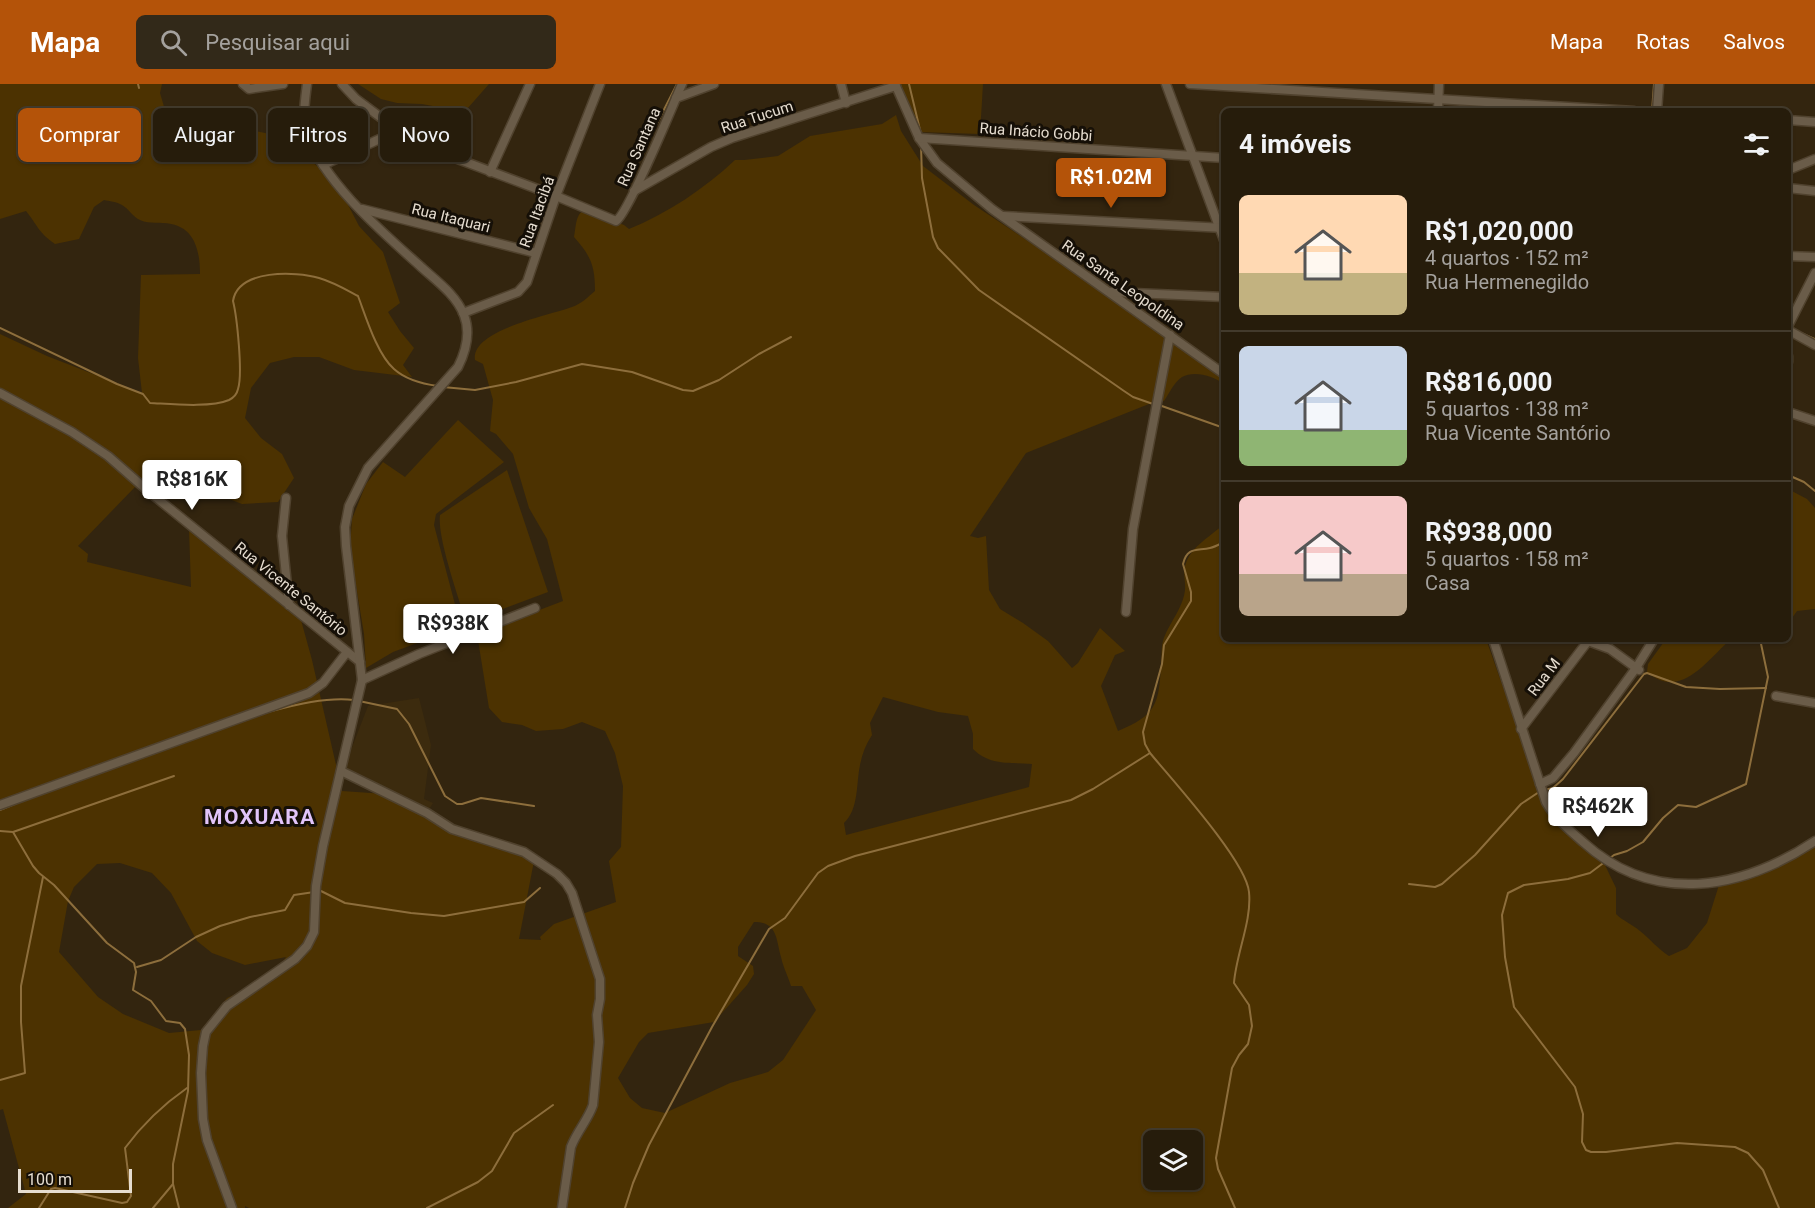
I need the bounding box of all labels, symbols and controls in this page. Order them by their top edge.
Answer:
search box [136,15,556,69]
text: Mapa [30,26,100,59]
icon: search [157,26,190,59]
text: Pesquisar aqui [205,30,350,55]
text: Mapa [1550,30,1603,54]
text: Rotas [1636,30,1690,54]
text: Salvos [1723,30,1785,54]
street label: Rua Tucum [719,97,795,137]
street label: Rua Santana [614,105,664,189]
chip: Comprar [18,108,141,162]
chip: Alugar [153,108,256,162]
chip: Filtros [268,108,368,162]
chip: Novo [380,108,471,162]
street label: Rua Inácio Gobbi [979,119,1093,145]
icon: filters [1740,128,1773,161]
text: 4 imóveis [1239,129,1352,159]
pin: R$1.02M [1056,158,1166,209]
text: R$1.02M [1070,165,1152,189]
street label: Rua Itacibá [516,174,558,250]
street label: Rua Itaquari [410,200,492,236]
text: R$1,020,000 [1425,216,1574,246]
icon: home [1287,219,1359,291]
street label: Rua Santa Leopoldina [1058,236,1188,334]
text: 4 quartos · 152 m² [1425,246,1589,270]
text: Rua Hermenegildo [1425,270,1589,294]
text: R$816,000 [1425,367,1552,397]
icon: home [1287,370,1359,442]
text: 5 quartos · 138 m² [1425,397,1589,421]
text: Rua Vicente Santório [1425,421,1611,445]
pin: R$816K [143,460,241,511]
text: R$816K [156,467,228,491]
text: R$938,000 [1425,517,1552,547]
icon: home [1287,520,1359,592]
street label: Rua Vicente Santório [231,538,351,640]
text: 5 quartos · 158 m² [1425,547,1589,571]
text: Casa [1425,571,1470,595]
pin: R$938K [404,604,502,655]
text: R$938K [417,611,489,635]
street label: Rua M [1524,655,1564,699]
pin: R$462K [1549,787,1647,838]
text: R$462K [1562,794,1634,818]
district label: MOXUARA [204,805,316,829]
map controls [1143,1130,1203,1190]
button: layers [1143,1130,1203,1190]
scale bar [18,1166,132,1194]
text: 100 m [27,1170,72,1189]

